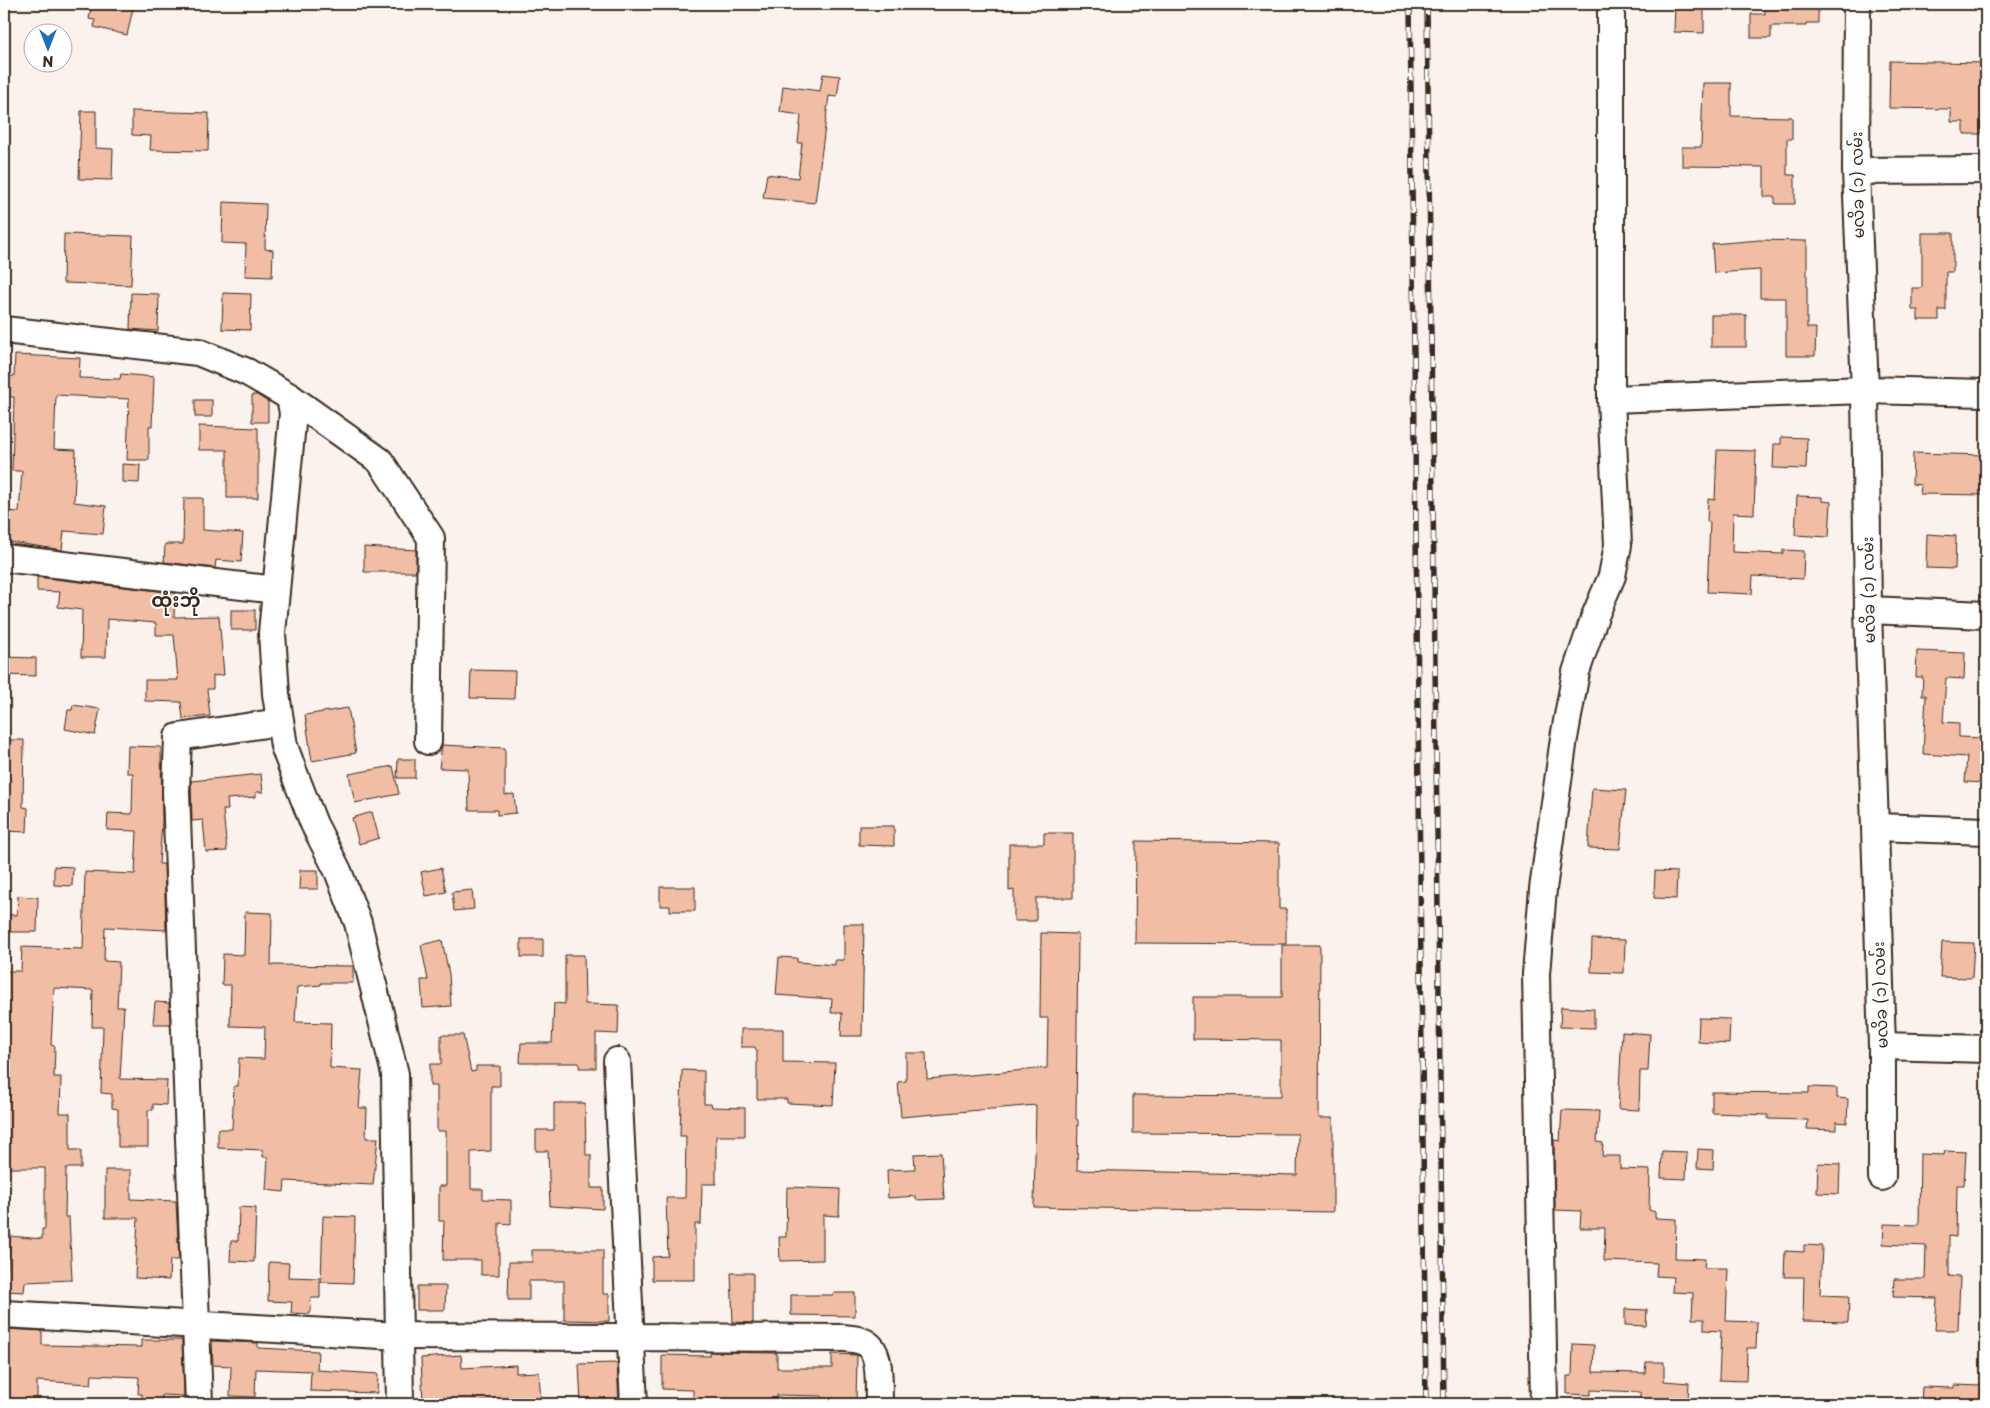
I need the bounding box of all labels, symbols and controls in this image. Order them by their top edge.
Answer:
north arrow [22,22,72,72]
text: N [42,51,54,72]
street label: မလိခ (၁) လမ်း [1843,131,1869,239]
street label: မလိခ (၁) လမ်း [1854,536,1880,644]
district label: ထုံးဘို [151,585,201,616]
street label: မလိခ (၁) လမ်း [1865,941,1893,1049]

